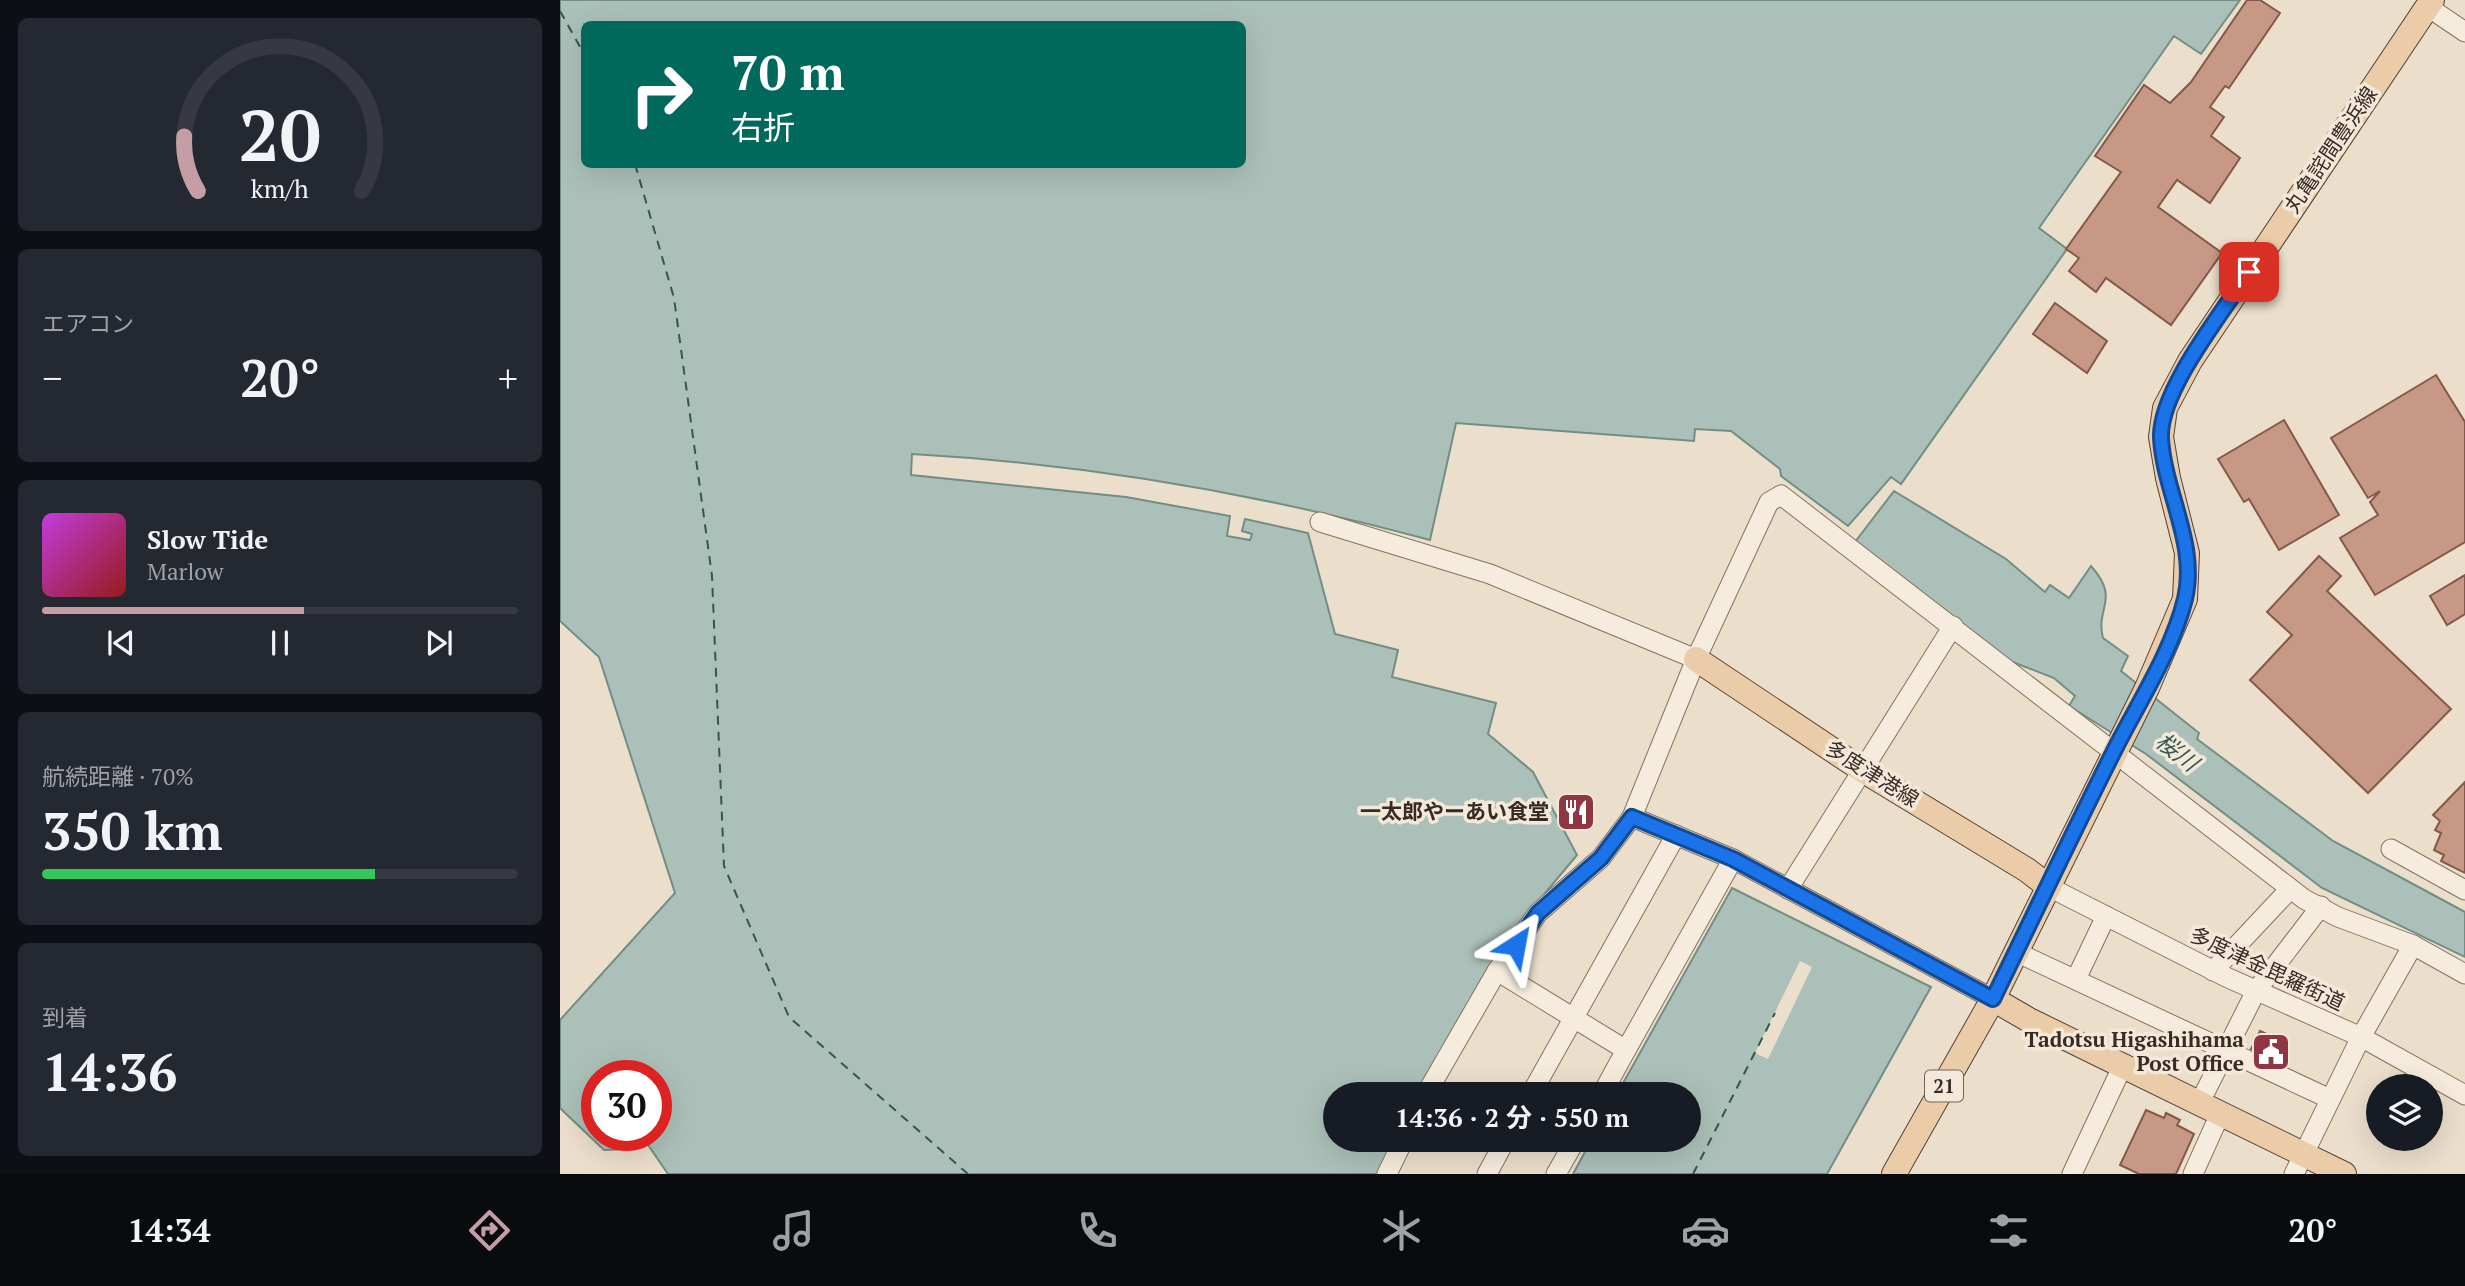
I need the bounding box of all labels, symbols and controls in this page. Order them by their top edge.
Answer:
text: 70 m [731,39,845,104]
icon: right [616,49,707,140]
street label: 丸亀詫間豊浜線 [2277,81,2383,218]
text: 20 [239,85,321,182]
text: 右折 [731,106,795,148]
text: km/h [251,171,309,204]
pin [2219,242,2279,302]
icon: arrive [2230,253,2268,291]
text: エアコン [42,308,134,339]
text: 20° [240,343,320,412]
text: − [42,353,62,403]
text: + [498,353,518,403]
text: Slow Tide [147,522,268,556]
text: Marlow [147,556,224,587]
icon: previous [102,624,140,662]
icon: pause [261,624,299,662]
icon: next [420,624,458,662]
water label: 桜川 [2150,725,2207,780]
street label: 多度津港線 [1821,733,1924,813]
text: 航続距離 · 70% [42,761,194,792]
restaurant icon: 一太郎やーあい食堂 [1555,791,1597,833]
text: 350 km [42,796,223,865]
place label: 一太郎やーあい食堂 [1360,797,1549,825]
position arrow [1479,908,1553,982]
street label: 多度津金毘羅街道 [2185,920,2349,1016]
text: 到着 [42,1002,88,1033]
place label: Tadotsu Higashihama Post Office [2025,1025,2244,1077]
public building icon: Tadotsu Higashihama Post Office [2250,1031,2292,1073]
text: 14:36 [42,1037,177,1106]
speed limit sign: 30 [581,1060,672,1151]
road number: 21 [1925,1070,1963,1102]
map controls [2366,1074,2443,1151]
button: layers [2366,1074,2443,1151]
text: 14:36 · 2 分 · 550 m [1395,1100,1629,1134]
icon: directions [465,1206,514,1255]
icon: music [769,1206,818,1255]
icon: phone [1073,1206,1122,1255]
icon: climate [1377,1206,1426,1255]
icon: car [1681,1206,1730,1255]
icon: filters [1984,1206,2033,1255]
text: 14:34 [127,1209,211,1251]
text: 20° [2288,1209,2338,1251]

